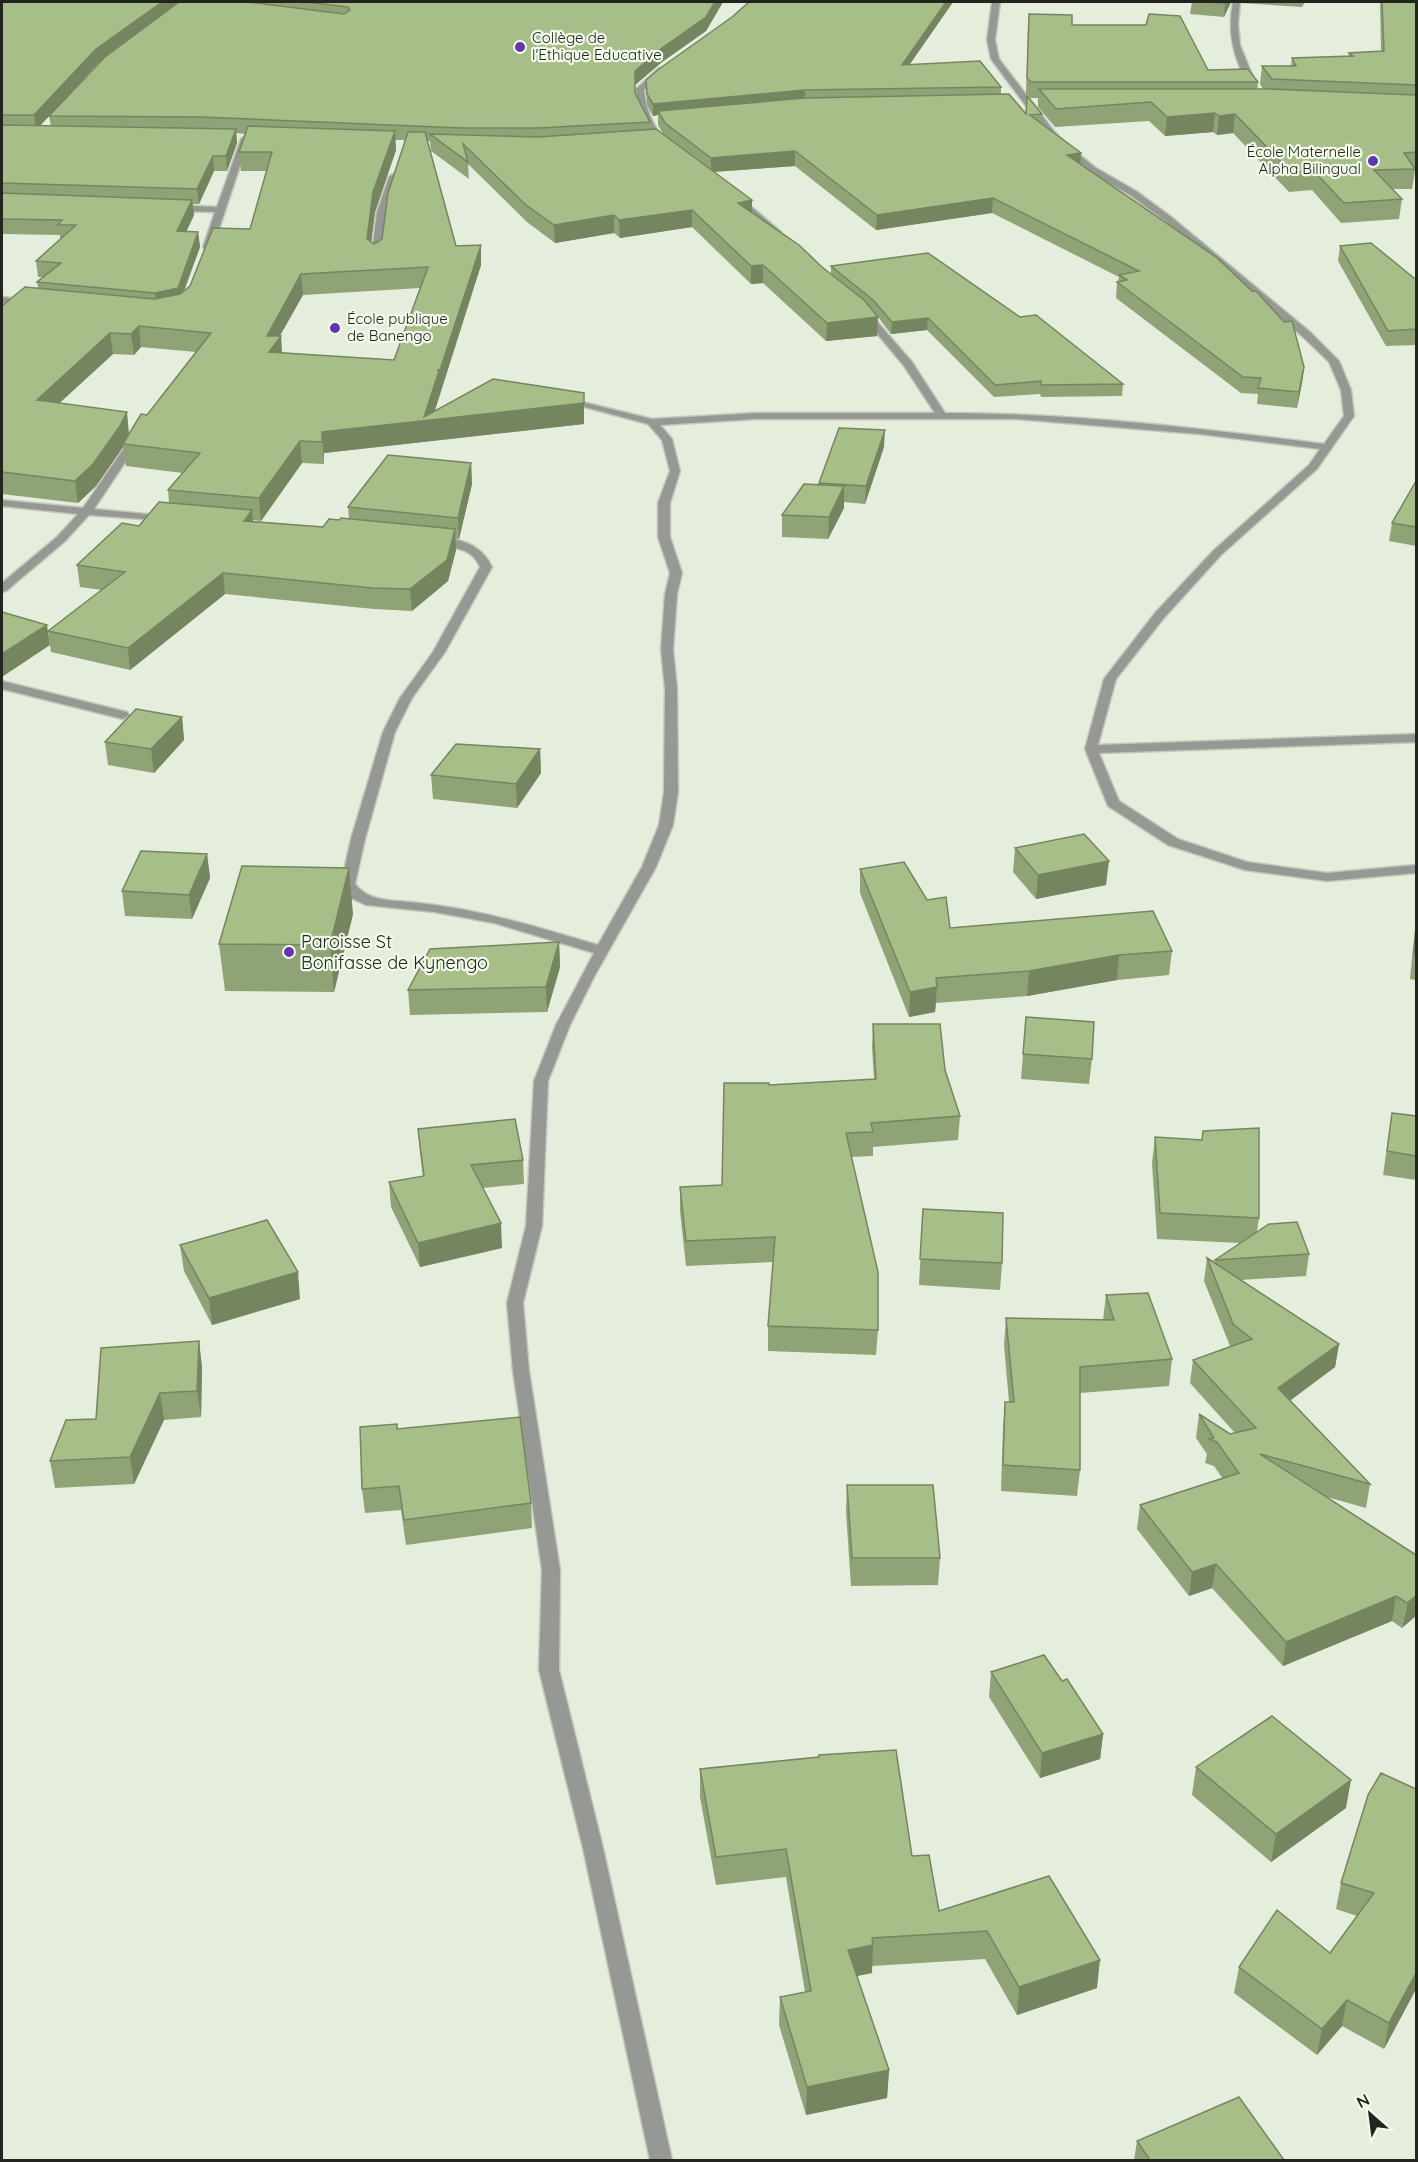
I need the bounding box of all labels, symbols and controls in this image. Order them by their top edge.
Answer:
place label: Collège de l'Ethique Educative [532,28,662,64]
marker: Collège de l'Ethique Educative [513,40,527,54]
place label: École Maternelle Alpha Bilingual [1247,142,1361,178]
marker: École Maternelle Alpha Bilingual [1366,154,1380,168]
place label: École publique de Banengo [347,309,448,345]
marker: École publique de Banengo [328,321,342,335]
place label: Paroisse St Bonifasse de Kynengo [301,930,488,974]
marker: Paroisse St Bonifasse de Kynengo [282,945,296,959]
north arrow [1340,2084,1400,2144]
text: N [1353,2089,1373,2112]

